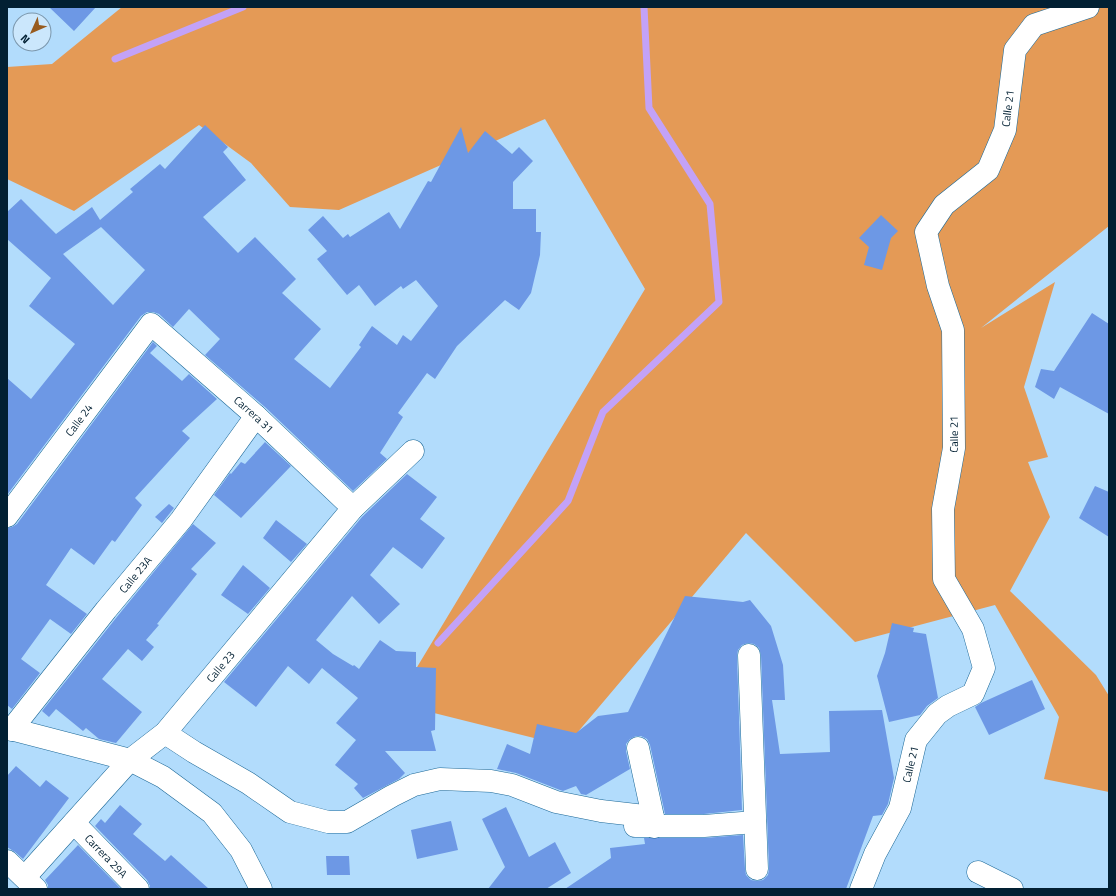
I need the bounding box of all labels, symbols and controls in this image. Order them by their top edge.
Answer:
north arrow [12,12,52,52]
text: N [17,31,33,47]
street label: Calle 21 [997,89,1018,128]
street label: Carrera 31 [230,392,277,437]
street label: Calle 24 [62,400,96,440]
street label: Calle 21 [945,416,962,454]
street label: Calle 23A [115,553,156,597]
street label: Calle 23 [203,647,238,686]
street label: Calle 21 [898,744,922,784]
street label: Carrera 29A [81,831,131,882]

